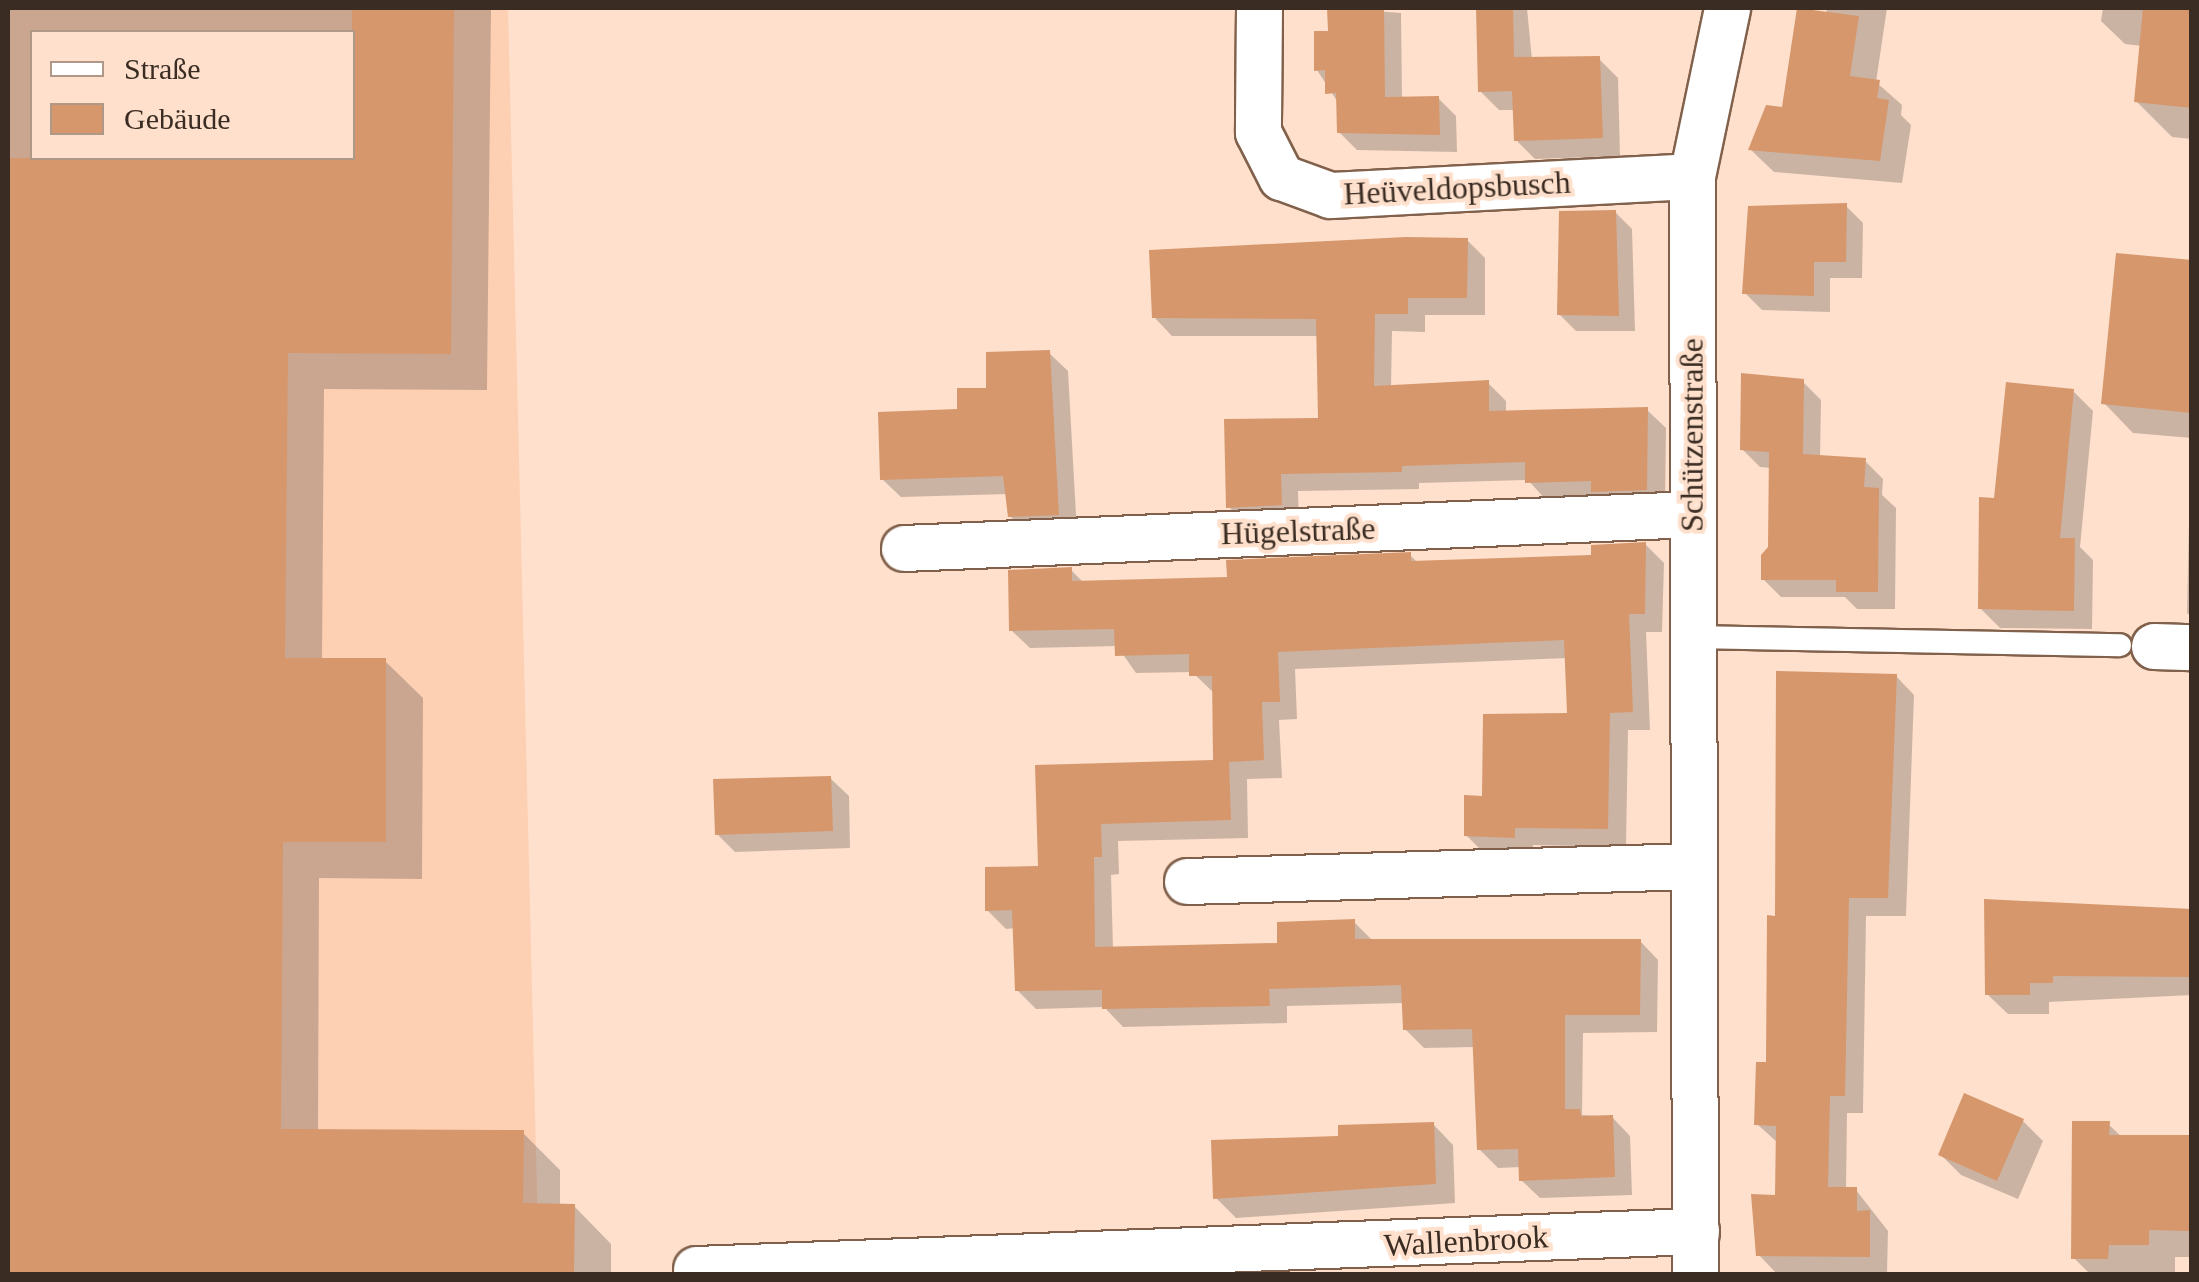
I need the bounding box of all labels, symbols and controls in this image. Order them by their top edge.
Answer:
legend [30,30,355,160]
text: Straße [124,52,201,85]
text: Gebäude [124,102,231,135]
street label: Heüveldopsbusch [1342,163,1572,213]
street label: Schützenstraße [1673,338,1711,532]
street label: Hügelstraße [1220,509,1376,553]
street label: Wallenbrook [1383,1218,1549,1264]

